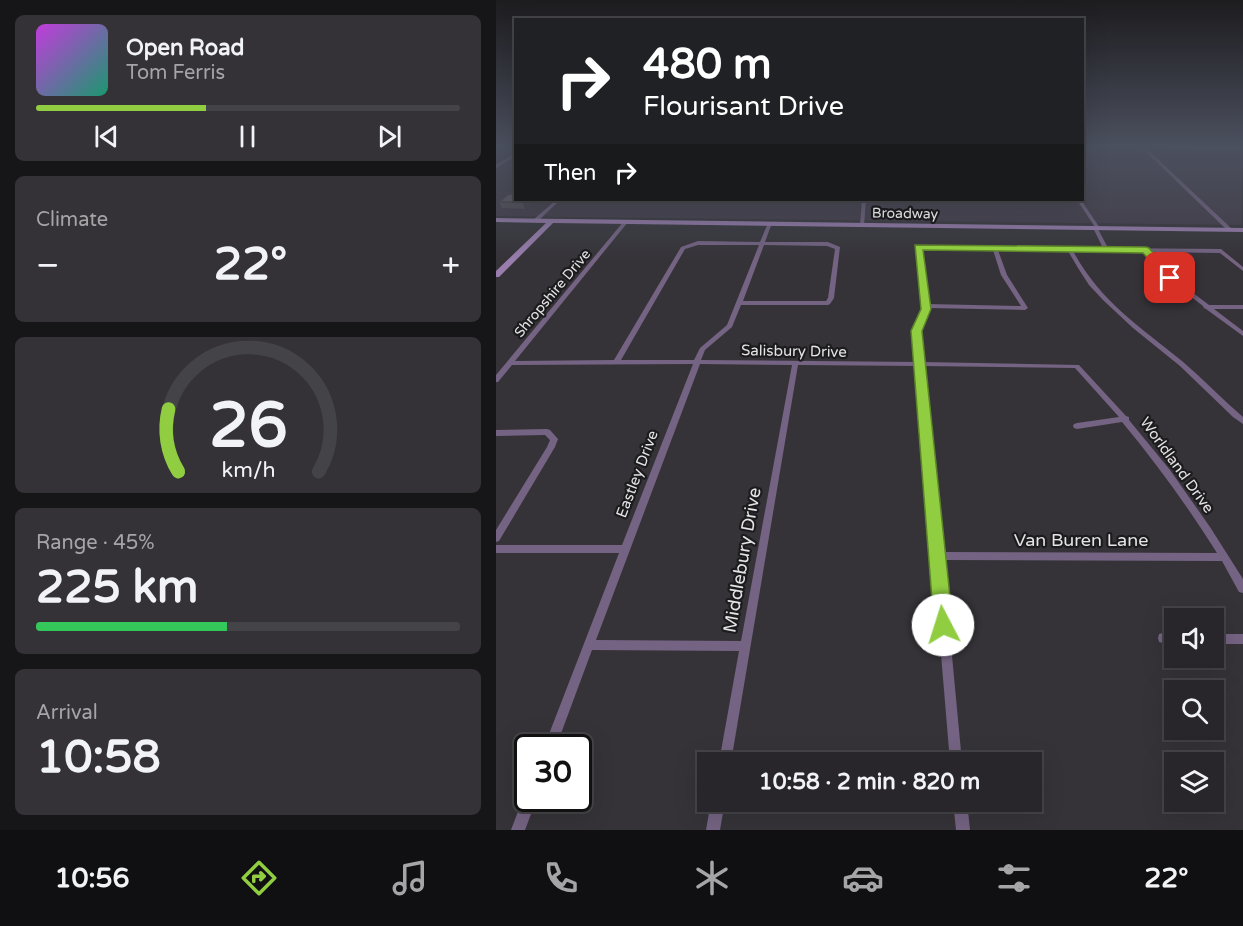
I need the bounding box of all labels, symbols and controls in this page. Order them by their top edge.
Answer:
text: Open Road [126,35,244,61]
text: 480 m [643,39,772,90]
icon: right [544,42,622,120]
text: Tom Ferris [126,61,225,85]
text: Flourisant Drive [643,90,844,123]
icon: previous [90,120,123,153]
icon: pause [231,120,264,153]
icon: next [373,120,406,153]
icon: right [609,156,642,189]
text: Then [544,160,597,186]
street label: Broadway [872,204,939,223]
text: Climate [36,208,108,232]
text: 22° [214,238,287,292]
text: − [36,246,60,285]
text: + [441,246,460,285]
street label: Shropshire Drive [511,246,594,341]
pin [1144,252,1195,303]
icon: arrive [1153,261,1186,294]
street label: Salisbury Drive [741,341,847,361]
text: 26 [209,389,287,464]
street label: Worldland Drive [1136,414,1218,516]
street label: Eastley Drive [612,428,662,520]
text: km/h [221,457,275,483]
street label: Middlebury Drive [718,486,766,634]
street label: Van Buren Lane [1014,529,1148,551]
text: Range · 45% [36,531,155,555]
text: 225 km [36,561,198,615]
position arrow [911,593,975,657]
map controls [1164,608,1224,812]
button: sound [1164,608,1224,668]
button: search [1164,680,1224,740]
text: Arrival [36,701,98,725]
text: 10:58 [36,731,161,785]
speed limit sign: 30 [514,734,592,812]
button: layers [1164,752,1224,812]
text: 10:58 · 2 min · 820 m [759,769,980,795]
icon: directions [238,857,280,899]
icon: music [389,857,431,899]
icon: phone [540,857,582,899]
icon: climate [691,857,733,899]
icon: car [842,857,884,899]
icon: filters [993,857,1035,899]
text: 10:56 [55,862,129,895]
text: 22° [1144,862,1188,895]

